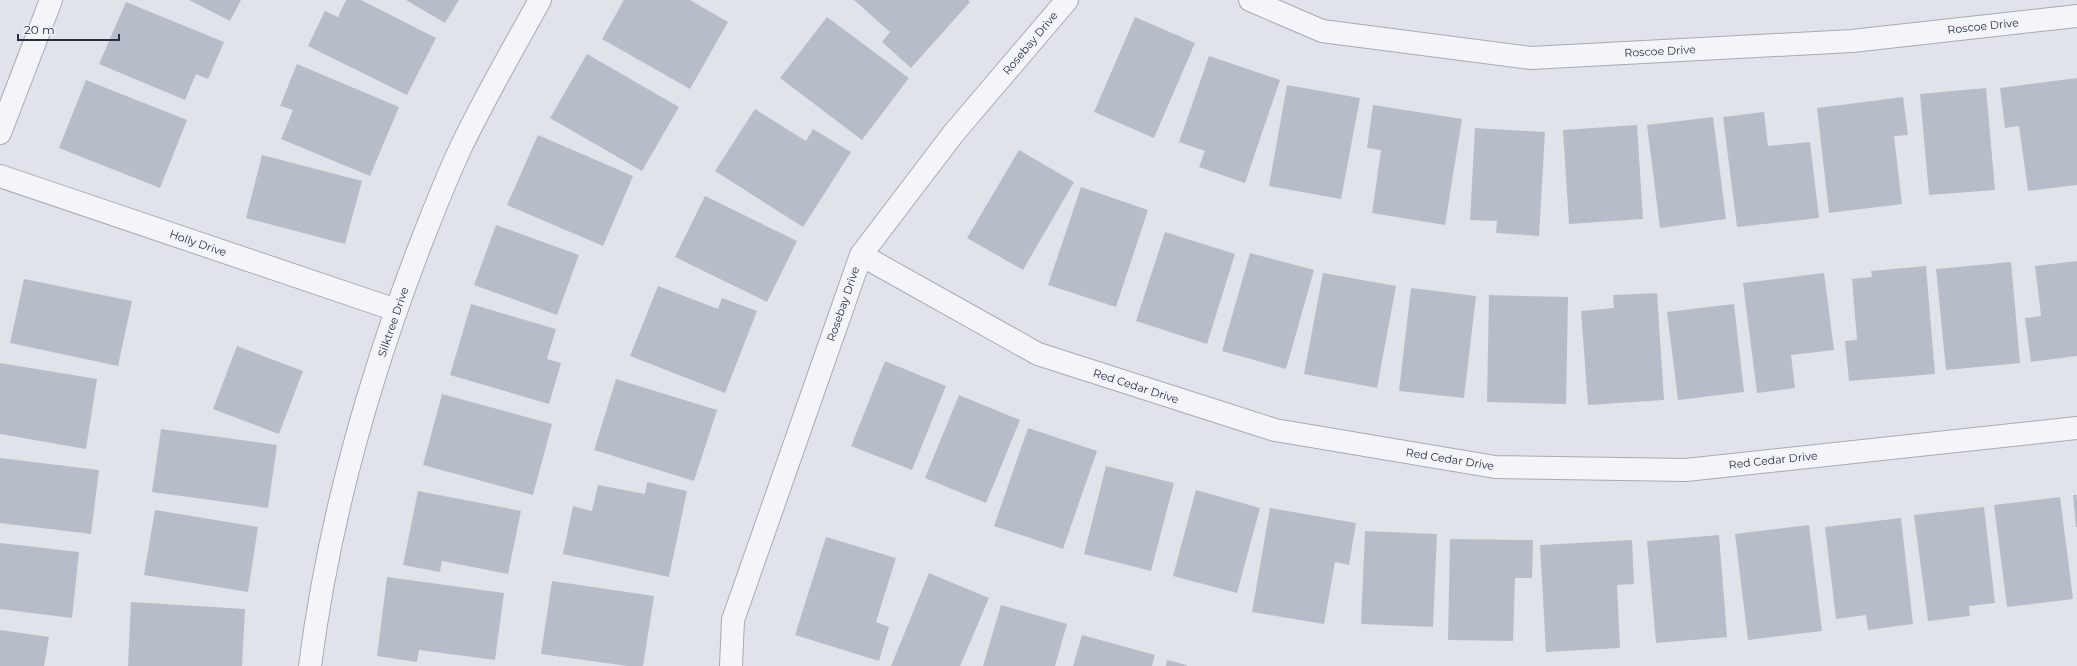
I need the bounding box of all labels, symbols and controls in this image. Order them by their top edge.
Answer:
street label: Rosebay Drive [999,8,1061,77]
street label: Roscoe Drive [1947,15,2020,37]
scale bar [18,16,119,42]
text: 20 m [24,22,55,37]
street label: Roscoe Drive [1624,42,1696,60]
street label: Holly Drive [168,227,229,259]
street label: Rosebay Drive [824,264,862,343]
street label: Silktree Drive [375,285,412,359]
street label: Red Cedar Drive [1091,366,1181,407]
street label: Red Cedar Drive [1405,445,1495,473]
street label: Red Cedar Drive [1728,448,1818,472]

